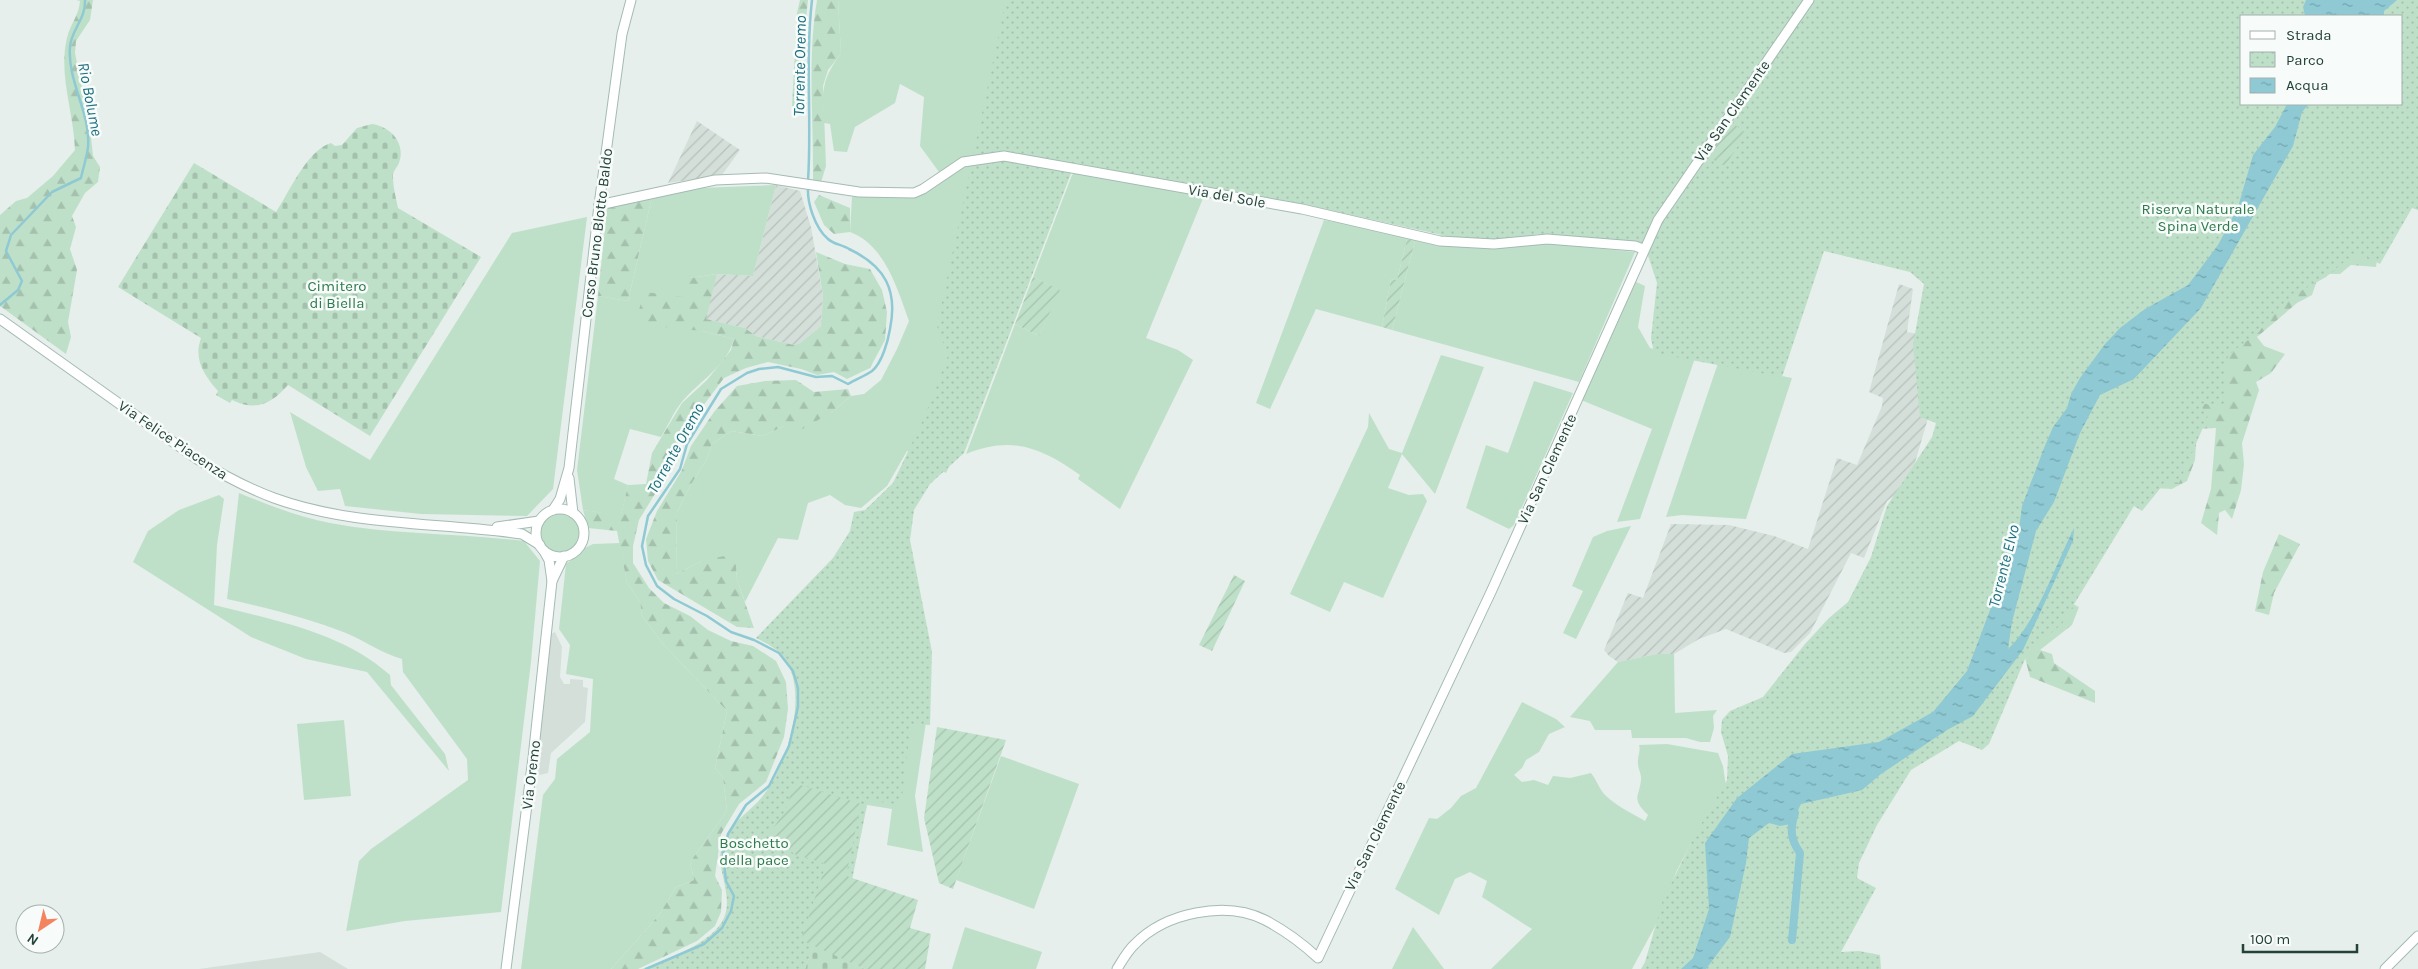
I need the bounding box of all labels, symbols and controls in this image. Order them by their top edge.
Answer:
water label: Torrente Oremo [789,15,810,117]
legend [2240,15,2403,105]
text: Strada [2286,26,2332,44]
text: Parco [2286,51,2324,69]
street label: Via San Clemente [1690,57,1774,165]
water label: Rio Bolume [74,61,107,138]
text: Acqua [2286,76,2328,94]
street label: Corso Bruno Blotto Baldo [578,147,616,319]
street label: Via del Sole [1187,180,1267,212]
park label: Riserva Naturale Spina Verde [2142,200,2254,235]
park label: Cimitero di Biella [307,277,367,312]
street label: Via Felice Piacenza [115,397,231,483]
water label: Torrente Oremo [643,399,708,497]
street label: Via San Clemente [1514,411,1580,527]
water label: Torrente Elvo [1984,523,2023,609]
street label: Via Oremo [518,739,544,811]
street label: Via San Clemente [1341,778,1409,894]
park label: Boschetto della pace [719,834,789,869]
north arrow [15,904,65,954]
scale bar [2243,922,2357,954]
text: N [24,929,42,949]
text: 100 m [2250,930,2290,948]

